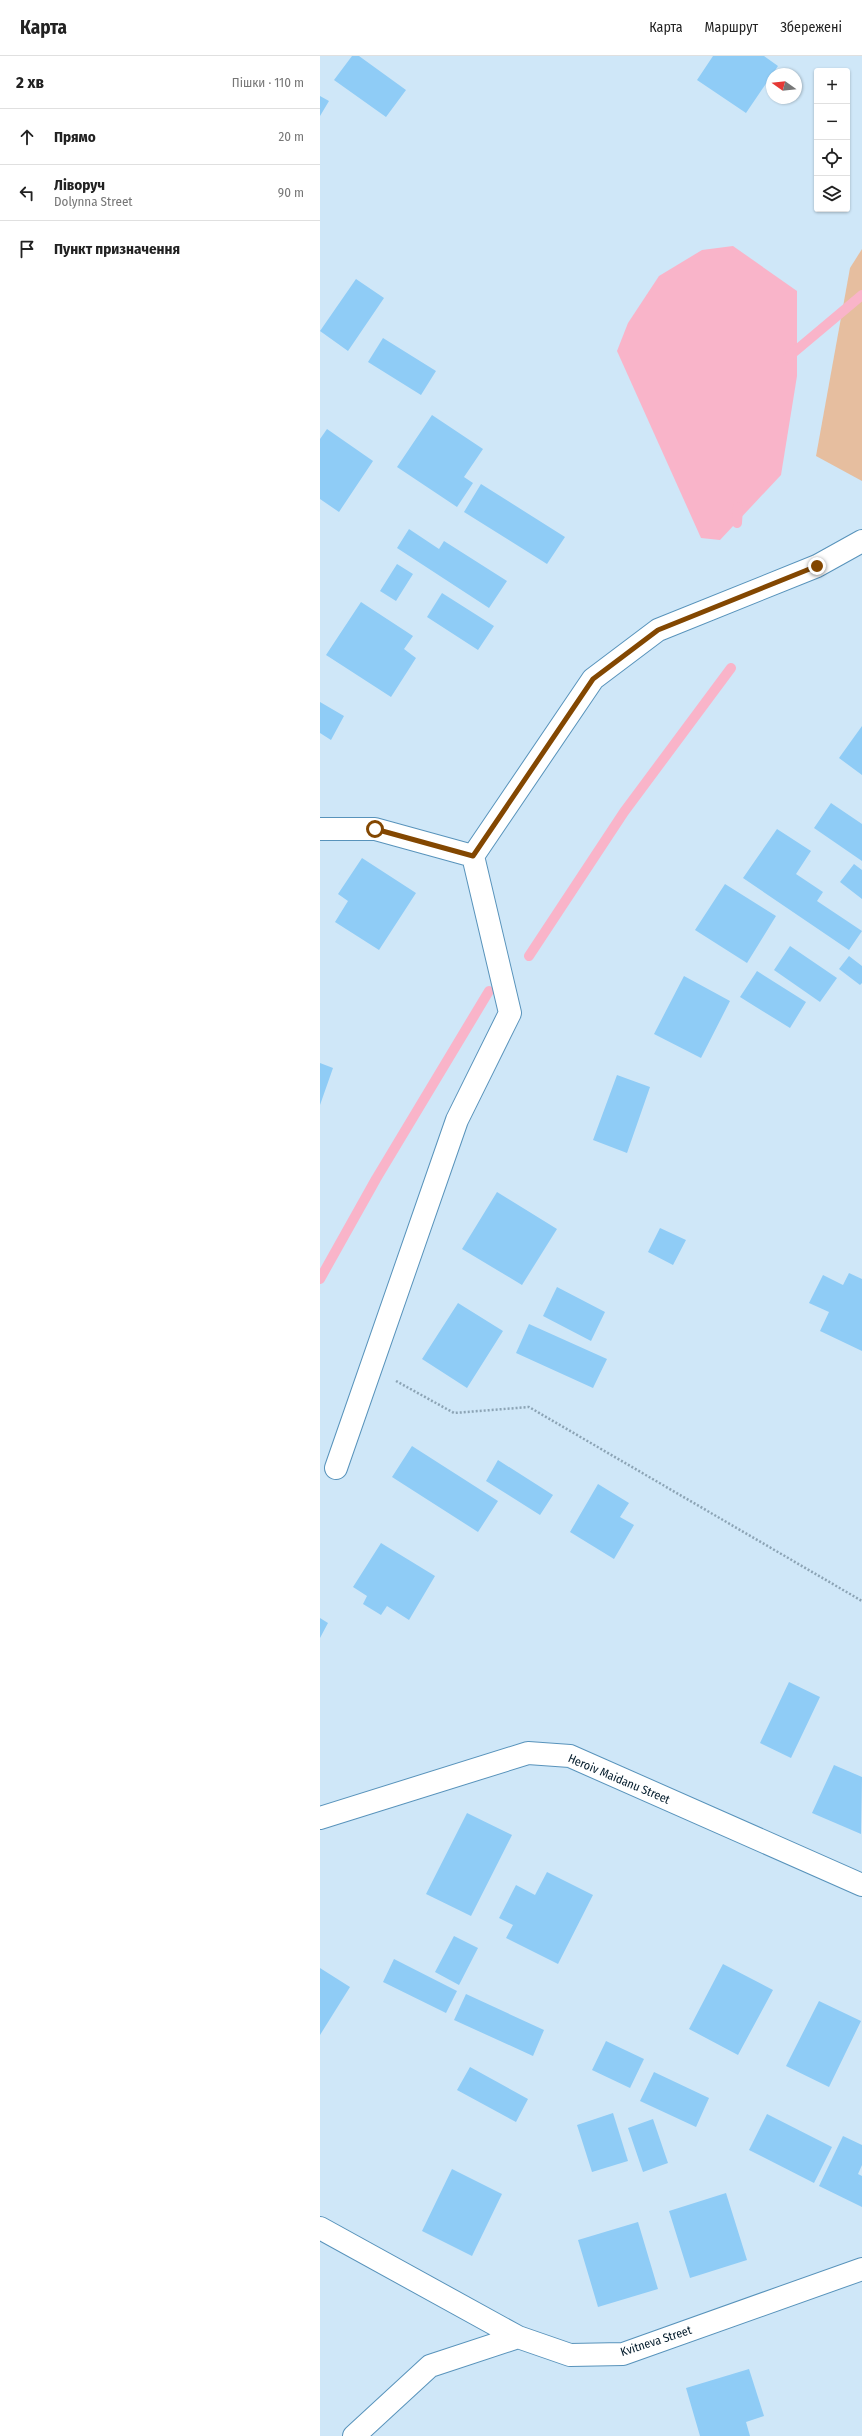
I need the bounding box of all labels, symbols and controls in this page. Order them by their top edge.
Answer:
text: Карта [20,16,67,39]
text: Карта [649,19,683,36]
text: Маршрут [705,19,758,36]
text: Збережені [780,19,842,36]
north arrow [766,68,802,104]
map controls [814,68,850,212]
button: + [814,68,850,104]
text: 2 хв [16,72,44,93]
text: Пішки · 110 m [232,75,304,90]
button: − [814,104,850,140]
icon: ahead [16,126,38,148]
text: Прямо [54,128,96,146]
text: 20 m [278,129,304,144]
button: locate [814,140,850,176]
text: Ліворуч [54,176,105,194]
button: layers [814,176,850,212]
icon: left [16,182,38,204]
text: 90 m [278,185,304,200]
text: Dolynna Street [54,194,133,209]
icon: arrive [16,238,38,260]
text: Пункт призначення [54,240,180,258]
route end [808,557,826,575]
route start [366,820,384,838]
street label: Heroiv Maidanu Street [566,1751,672,1807]
street label: Kvitneva Street [619,2323,693,2359]

